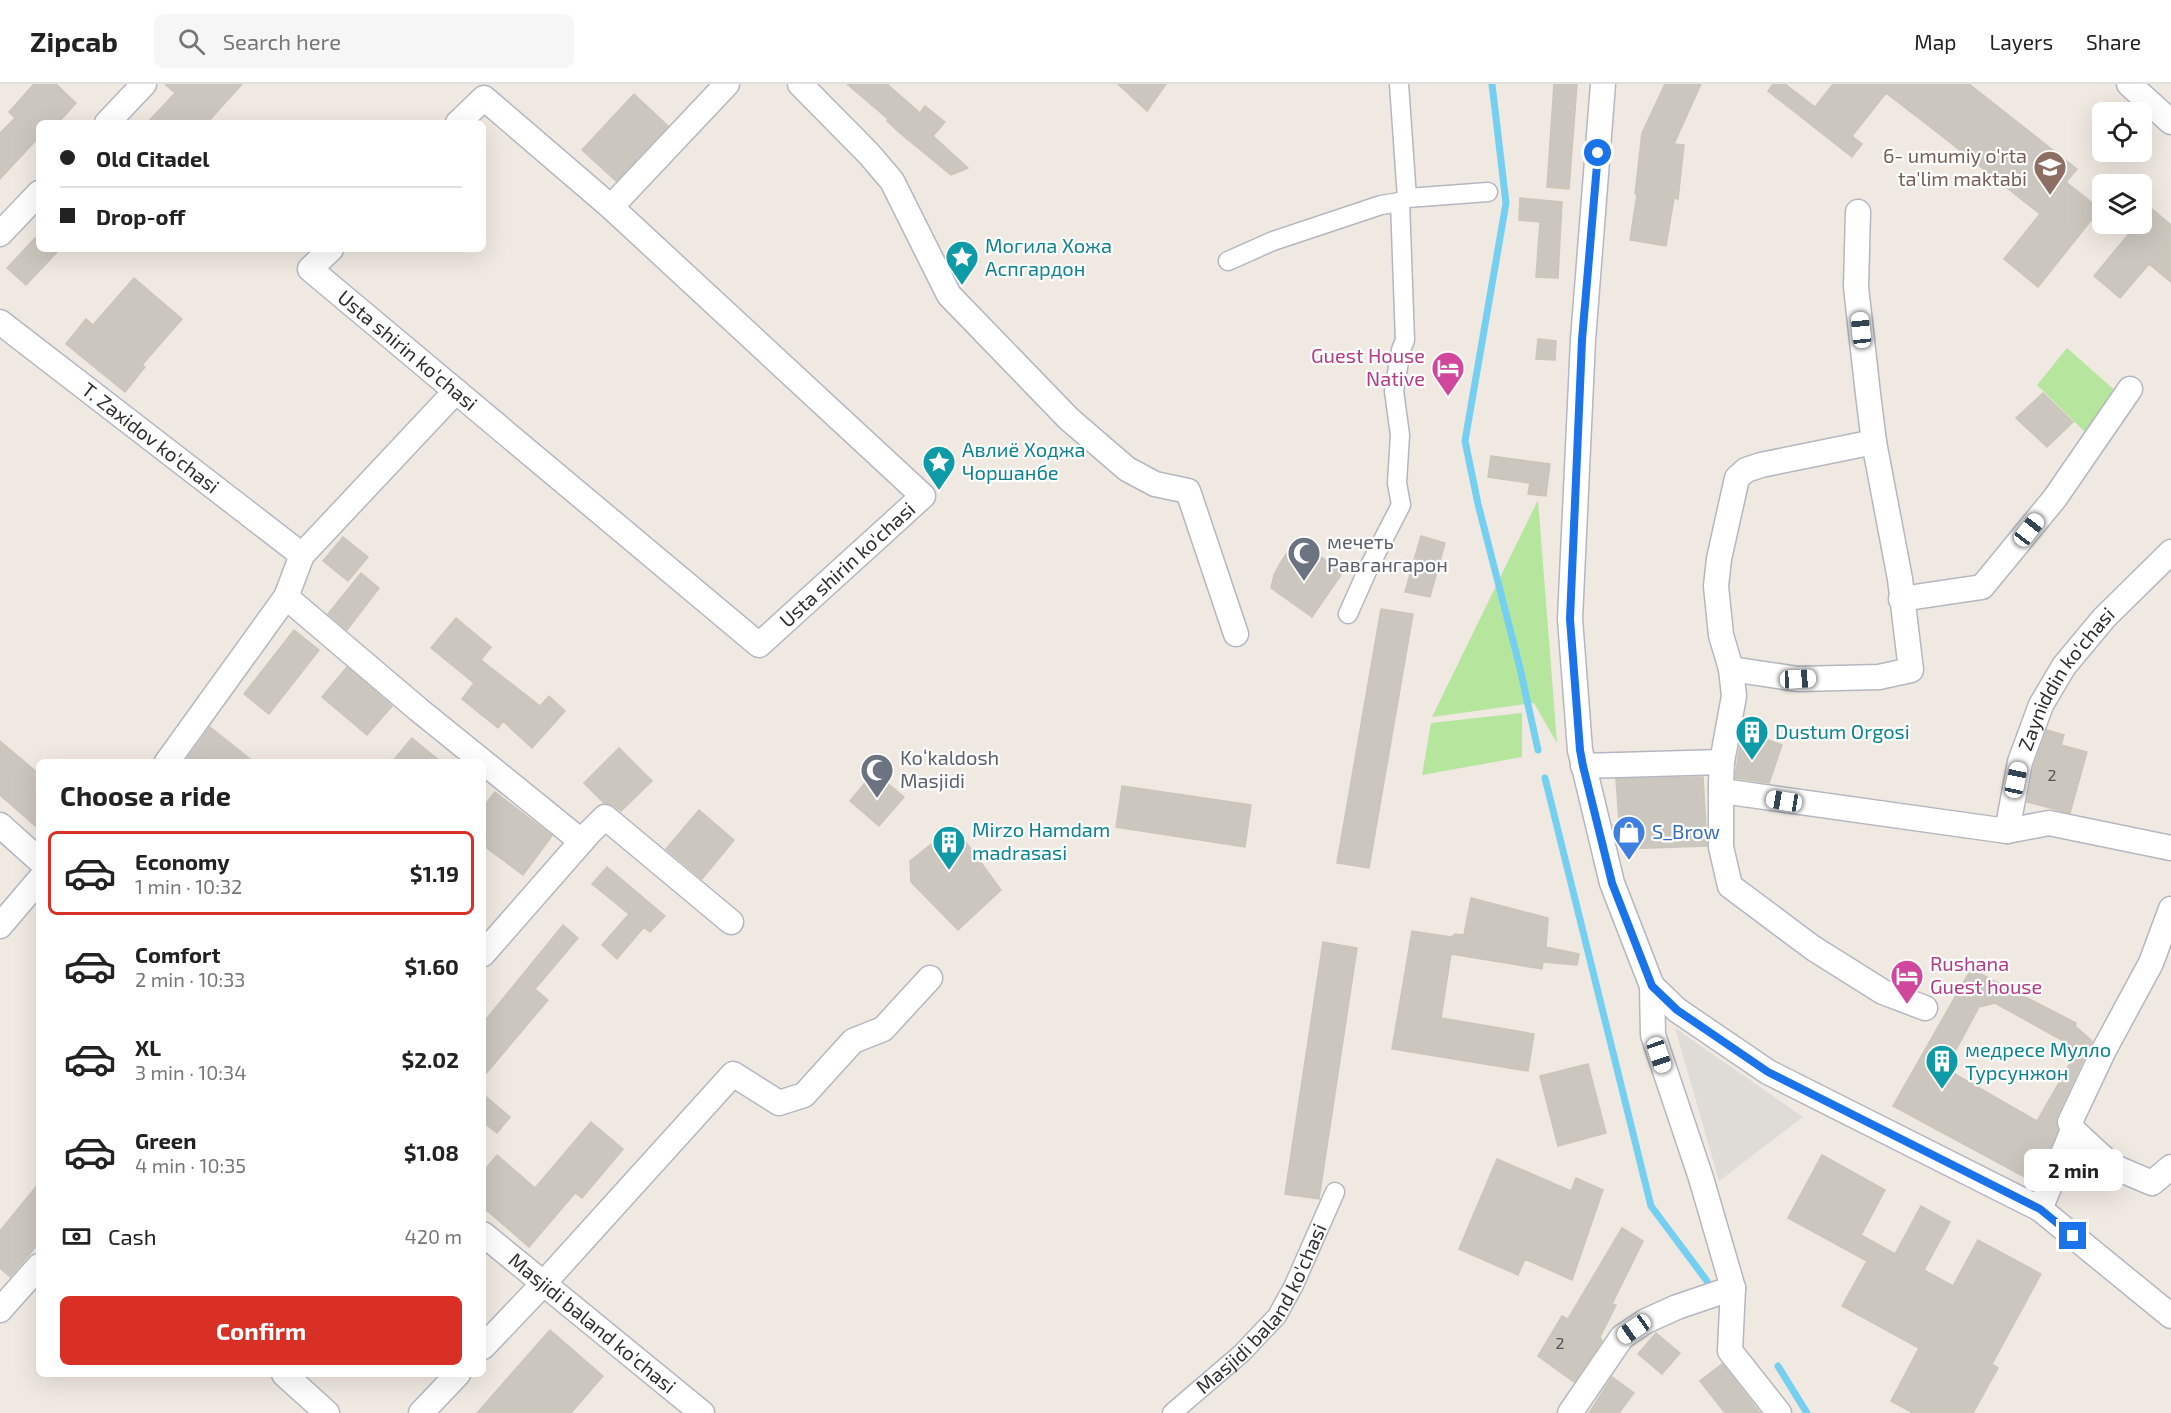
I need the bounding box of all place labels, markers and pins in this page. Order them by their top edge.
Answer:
place label: 6- umumiy o'rta ta'lim maktabi [1883,143,2027,190]
school or university icon: 6- umumiy o'rta ta'lim maktabi [2032,149,2068,196]
place label: Могила Хожа Аспгардон [985,233,1112,280]
place icon: Могила Хожа Аспгардон [944,239,980,286]
place label: Guest House Native [1311,343,1425,390]
hotel icon: Guest House Native [1430,350,1466,397]
place label: Авлиё Ходжа Чоршанбе [962,437,1086,484]
place icon: Авлиё Ходжа Чоршанбе [921,444,957,491]
place label: мечеть Равгангарон [1327,529,1448,576]
mosque icon: мечеть Равгангарон [1286,535,1322,582]
building icon: Dustum Orgosi [1734,714,1770,761]
place label: Dustum Orgosi [1775,719,1910,743]
place label: Koʻkaldosh Masjidi [900,745,999,792]
mosque icon: Koʻkaldosh Masjidi [859,752,895,799]
shop icon: S_Brow [1611,814,1647,861]
place label: Mirzo Hamdam madrasasi [972,817,1110,864]
place label: S_Brow [1652,819,1720,843]
building icon: Mirzo Hamdam madrasasi [931,824,967,871]
place label: Rushana Guest house [1930,951,2042,998]
hotel icon: Rushana Guest house [1889,958,1925,1005]
place label: медресе Мулло Турсунжон [1965,1037,2111,1085]
building icon: медресе Мулло Турсунжон [1924,1043,1960,1090]

